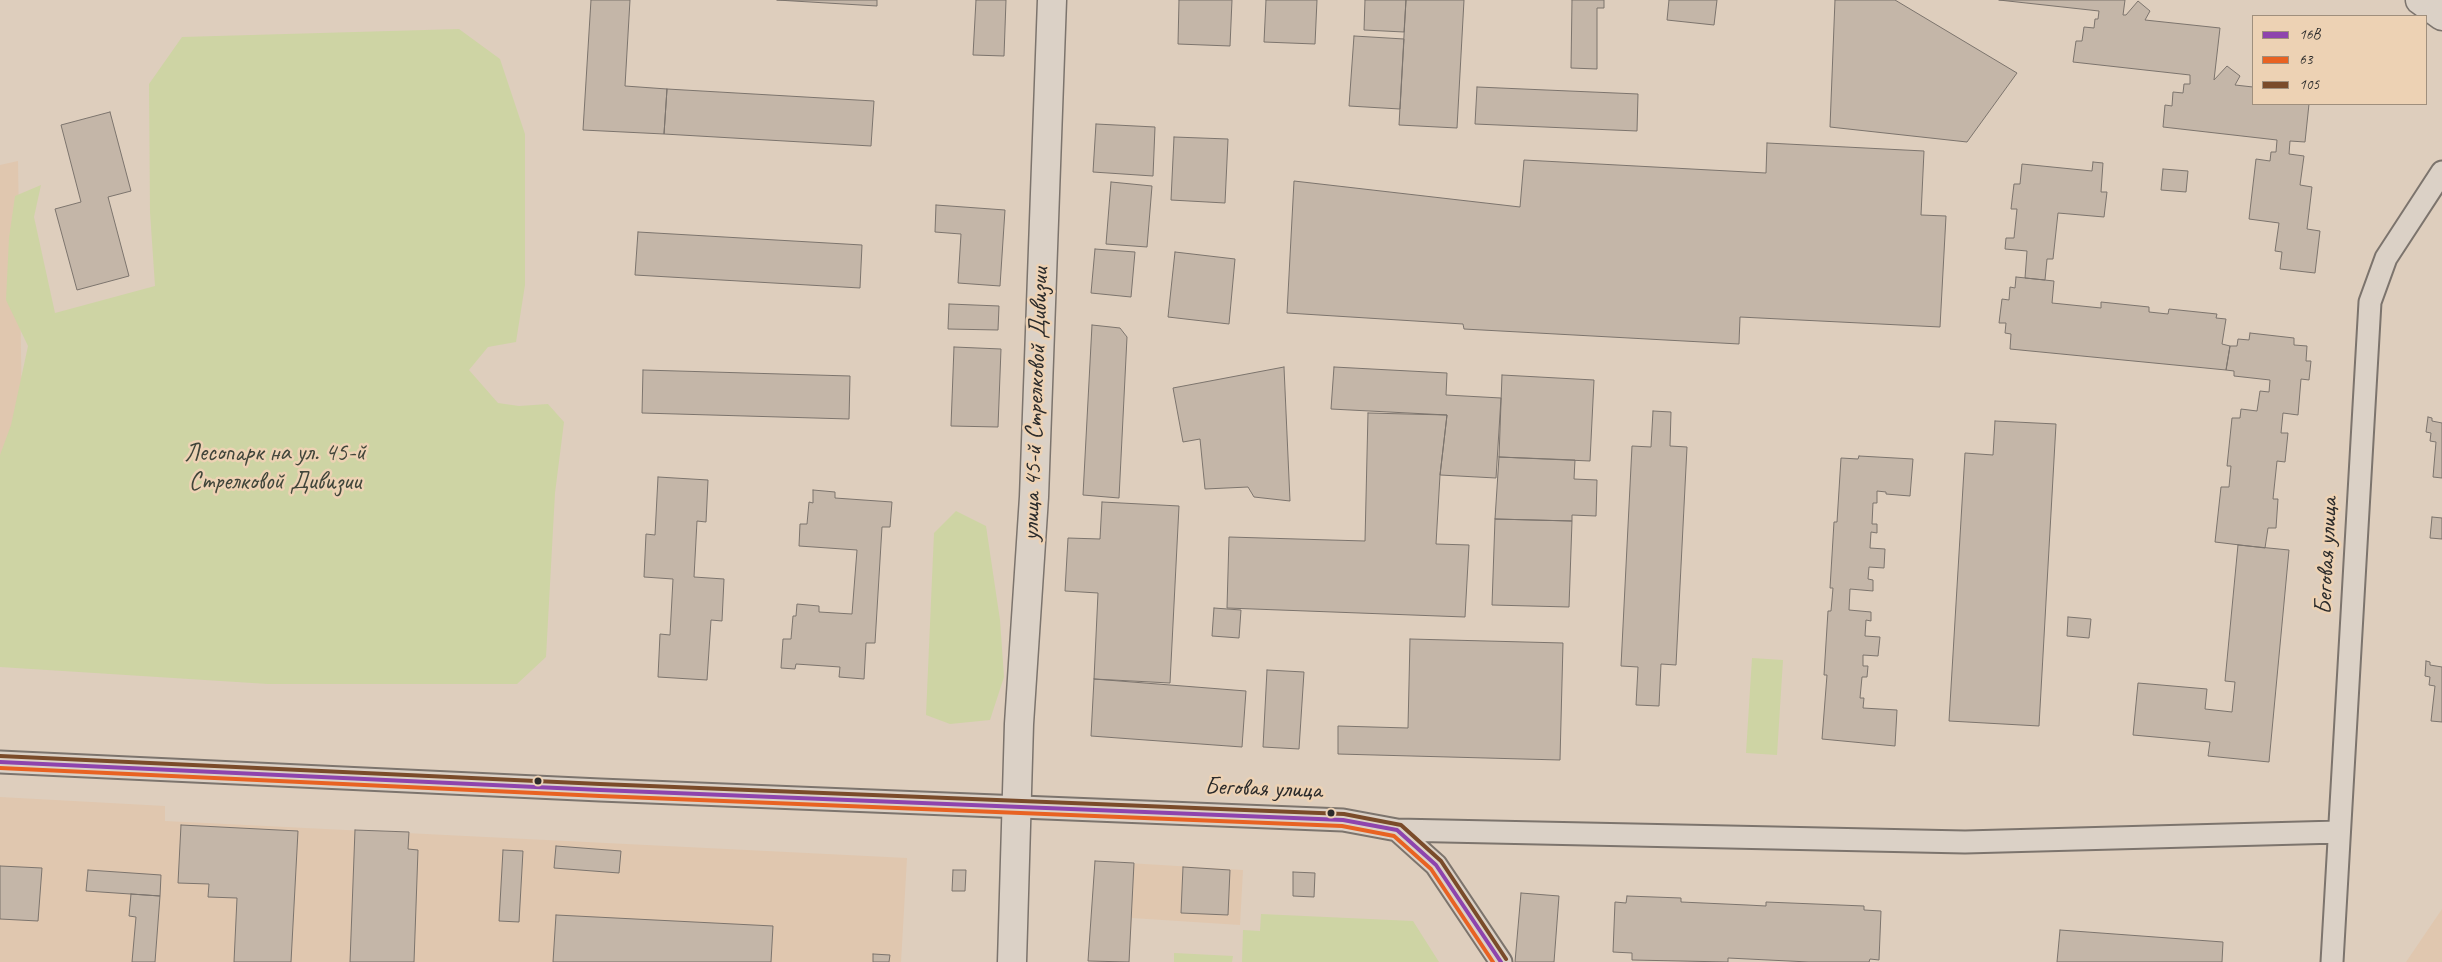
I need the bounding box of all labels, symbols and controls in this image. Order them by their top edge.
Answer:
legend [2252,15,2427,105]
text: 16В [2299,25,2320,44]
text: 63 [2299,50,2313,69]
text: 105 [2299,75,2319,94]
street label: улица 45-й Стрелковой Дивизии [1016,267,1056,541]
park label: Лесопарк на ул. 45-й Стрелковой Дивизии [184,438,366,497]
street label: Беговая улица [2309,497,2345,615]
street label: Беговая улица [1204,772,1322,806]
unlabelled marker [533,776,543,786]
unlabelled marker [1326,808,1336,818]

